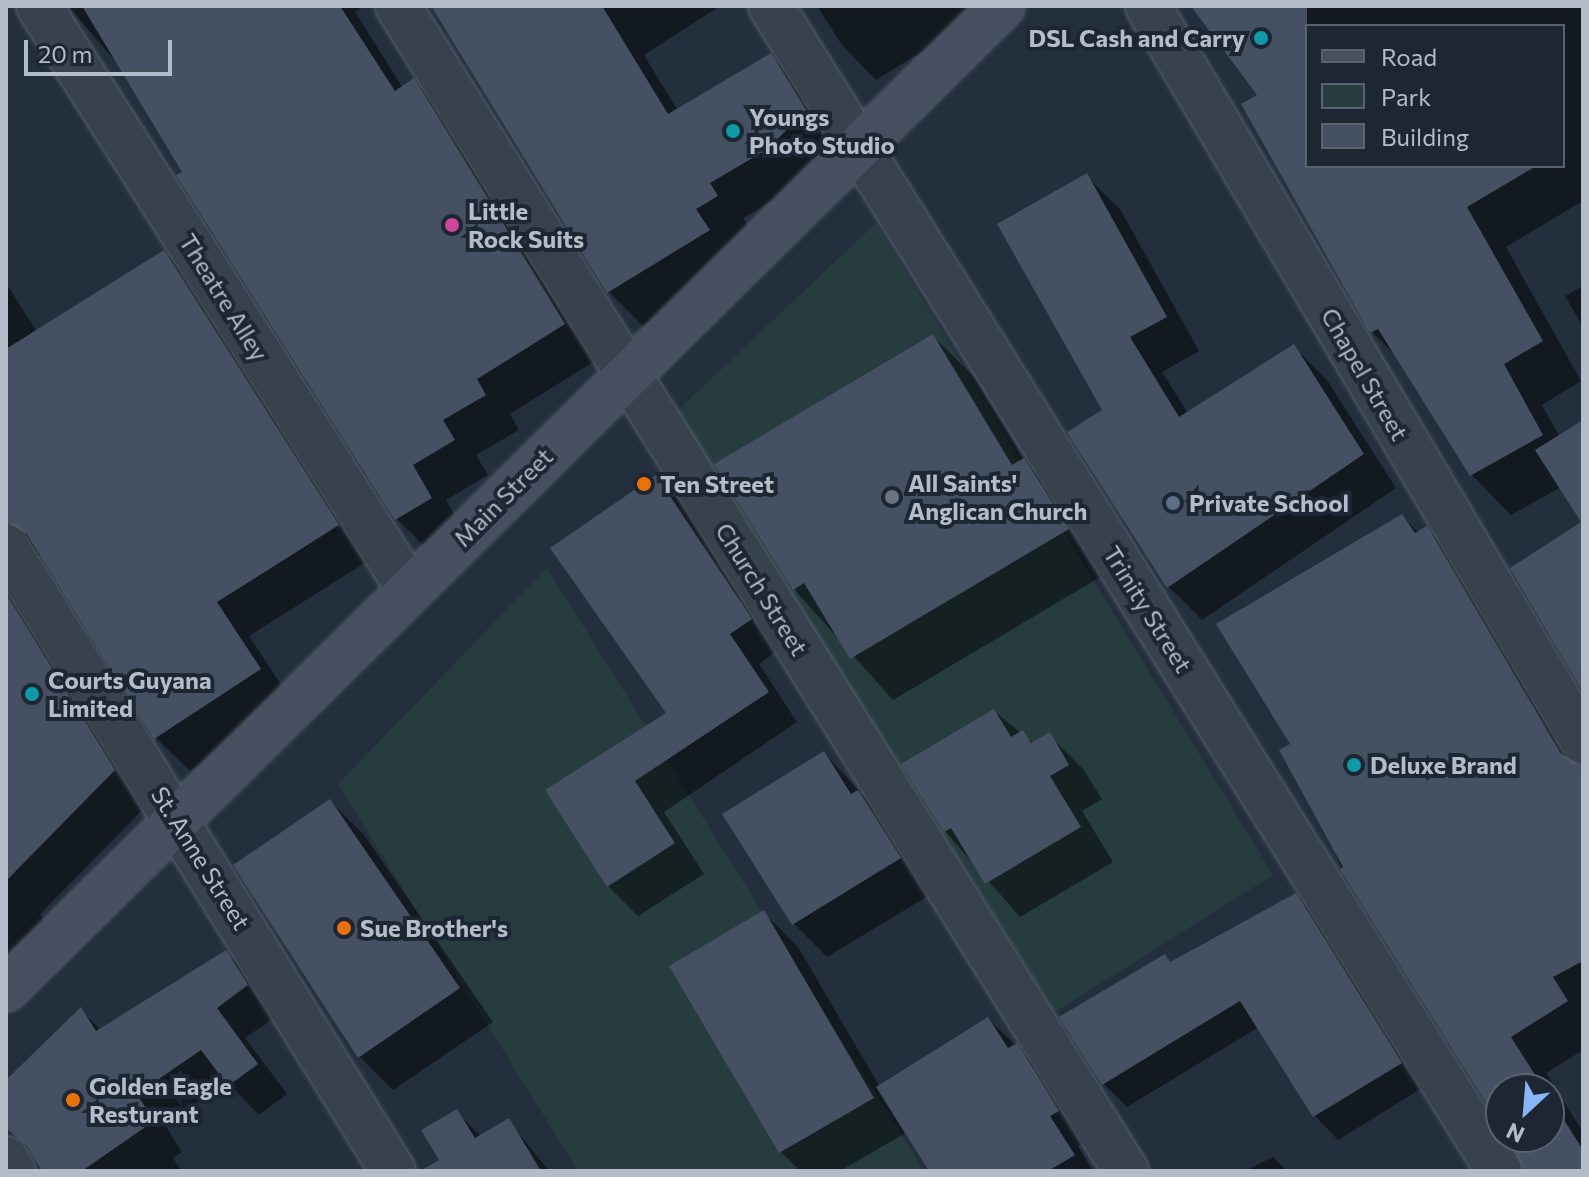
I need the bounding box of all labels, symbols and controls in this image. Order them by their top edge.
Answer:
scale bar [28,24,176,74]
place label: DSL Cash and Carry [1029,24,1245,52]
legend [1305,24,1565,168]
marker: DSL Cash and Carry [1252,29,1270,47]
text: 20 m [38,39,92,68]
text: Road [1381,42,1437,71]
text: Park [1381,82,1431,111]
place label: Youngs Photo Studio [749,103,895,159]
marker: Youngs Photo Studio [724,122,742,140]
text: Building [1381,122,1469,151]
place label: Little Rock Suits [468,197,584,253]
marker: Little Rock Suits [443,216,461,234]
street label: Theatre Alley [174,228,274,366]
street label: Chapel Street [1315,303,1415,445]
street label: Main Street [448,442,558,552]
place label: All Saints' Anglican Church [908,469,1087,525]
place label: Ten Street [660,470,774,498]
marker: Ten Street [635,475,653,493]
marker: All Saints' Anglican Church [883,488,901,506]
place label: Private School [1189,489,1349,517]
marker: Private School [1164,494,1182,512]
street label: Church Street [710,517,814,661]
street label: Trinity Street [1098,540,1198,678]
place label: Courts Guyana Limited [48,666,212,722]
marker: Courts Guyana Limited [23,685,41,703]
place label: Deluxe Brand [1370,751,1517,779]
marker: Deluxe Brand [1345,756,1363,774]
street label: St. Anne Street [146,781,256,935]
place label: Sue Brother's [360,914,508,942]
marker: Sue Brother's [335,919,353,937]
place label: Golden Eagle Resturant [89,1072,232,1128]
north arrow [1485,1073,1565,1153]
marker: Golden Eagle Resturant [64,1091,82,1109]
text: N [1502,1117,1528,1149]

